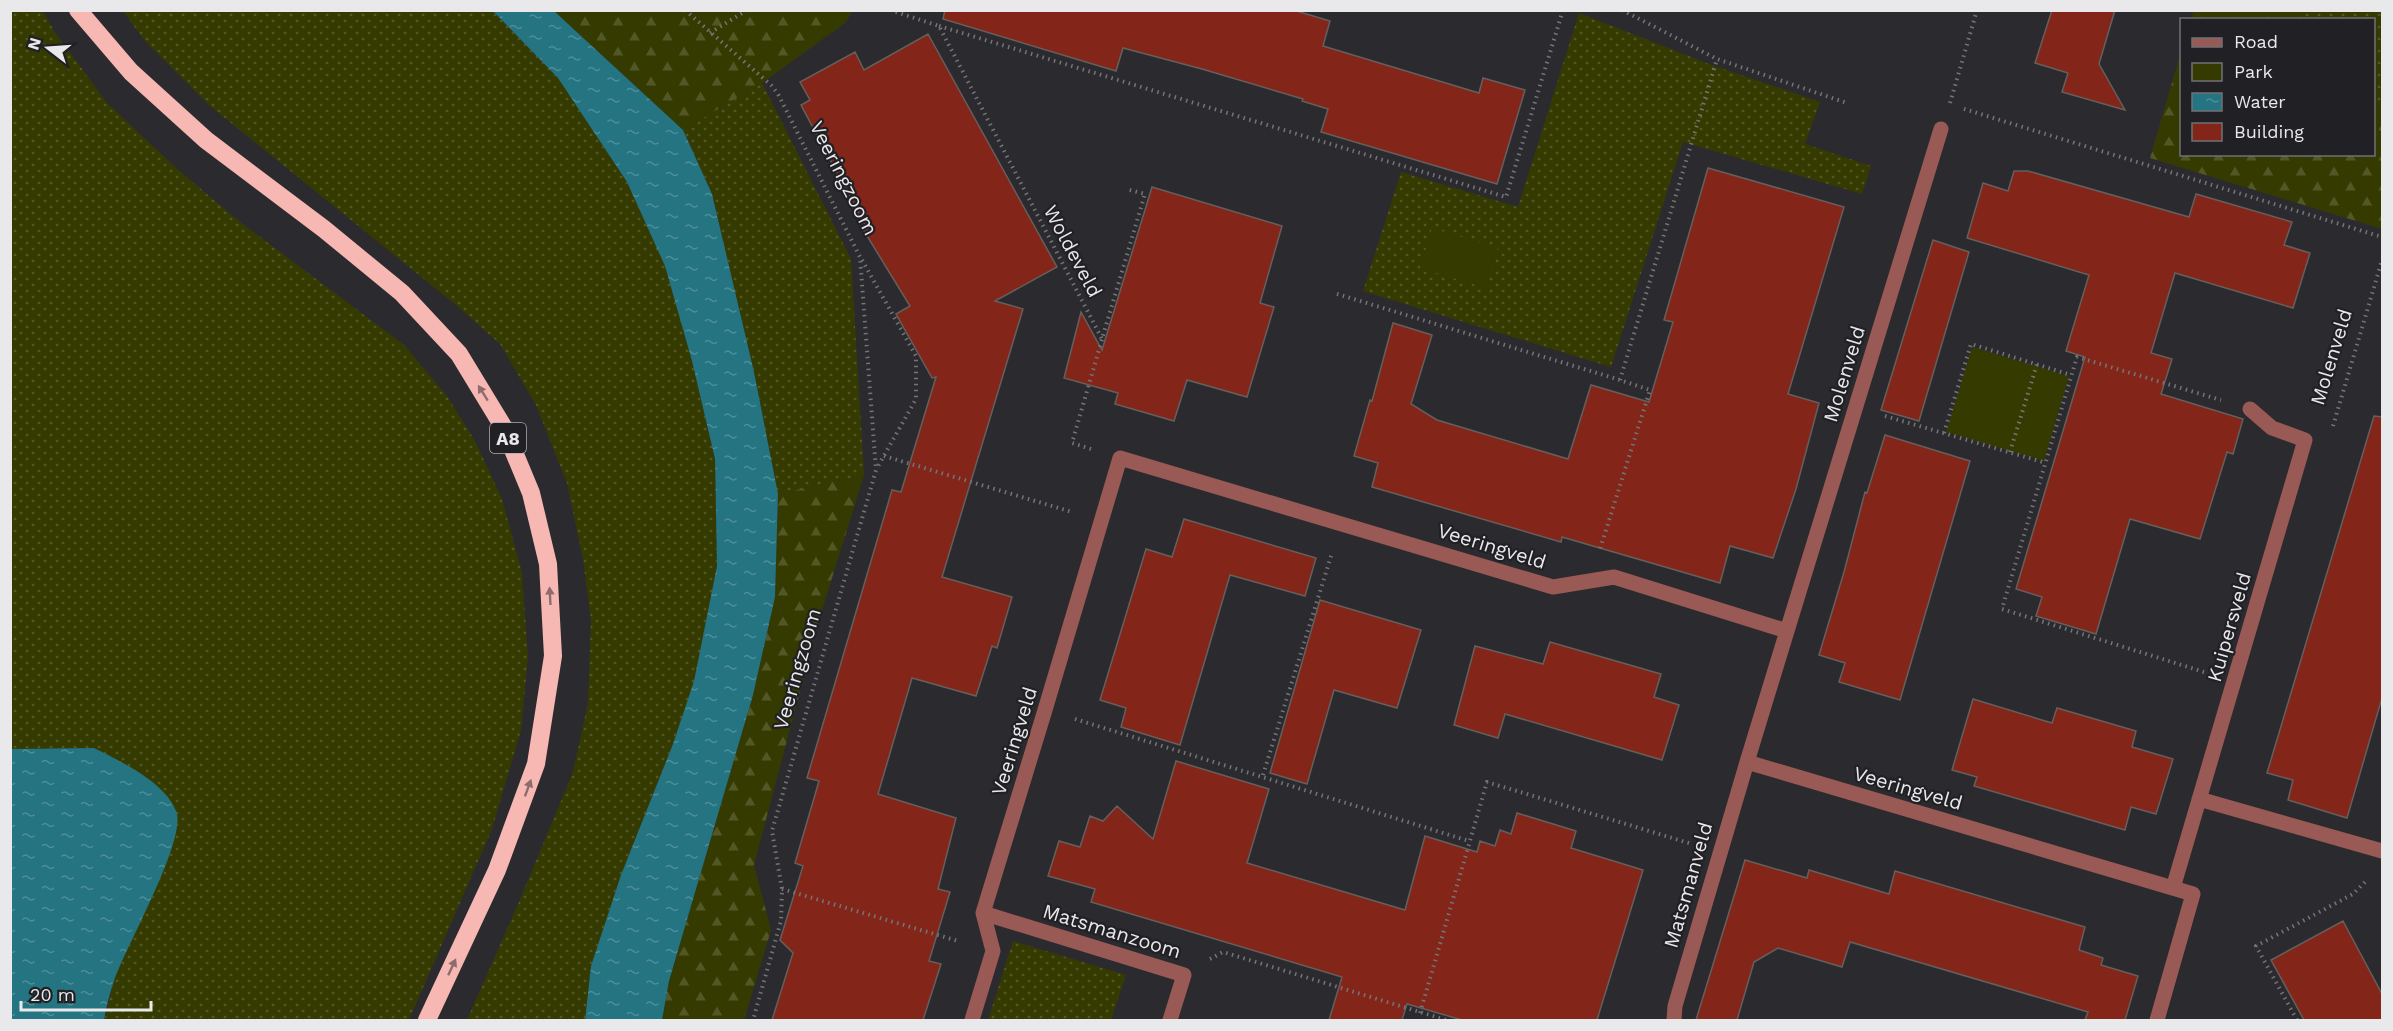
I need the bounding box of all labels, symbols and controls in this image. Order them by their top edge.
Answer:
north arrow [18,18,78,78]
legend [2180,18,2375,156]
text: Road [2234,31,2278,52]
text: N [23,35,45,52]
text: Park [2234,61,2273,82]
text: Water [2234,91,2286,112]
street label: Veeringzoom [805,117,883,239]
text: Building [2234,121,2304,142]
street label: Woldeveld [1039,201,1107,301]
street label: Molenveld [2305,306,2357,408]
street label: Molenveld [1818,323,1870,425]
one-way arrow [477,385,488,401]
road number: A8 [490,423,526,453]
street label: Veeringveld [1435,518,1549,574]
street label: Kuipersveld [2202,569,2256,685]
one-way arrow [545,586,554,605]
street label: Veeringzoom [768,606,826,732]
street label: Veeringveld [986,684,1042,798]
street label: Veeringveld [1851,761,1965,815]
one-way arrow [523,779,533,797]
street label: Matsmanveld [1659,819,1717,951]
street label: Matsmanzoom [1040,899,1184,963]
one-way arrow [447,958,457,976]
scale bar [21,974,152,1012]
text: 20 m [30,984,75,1005]

